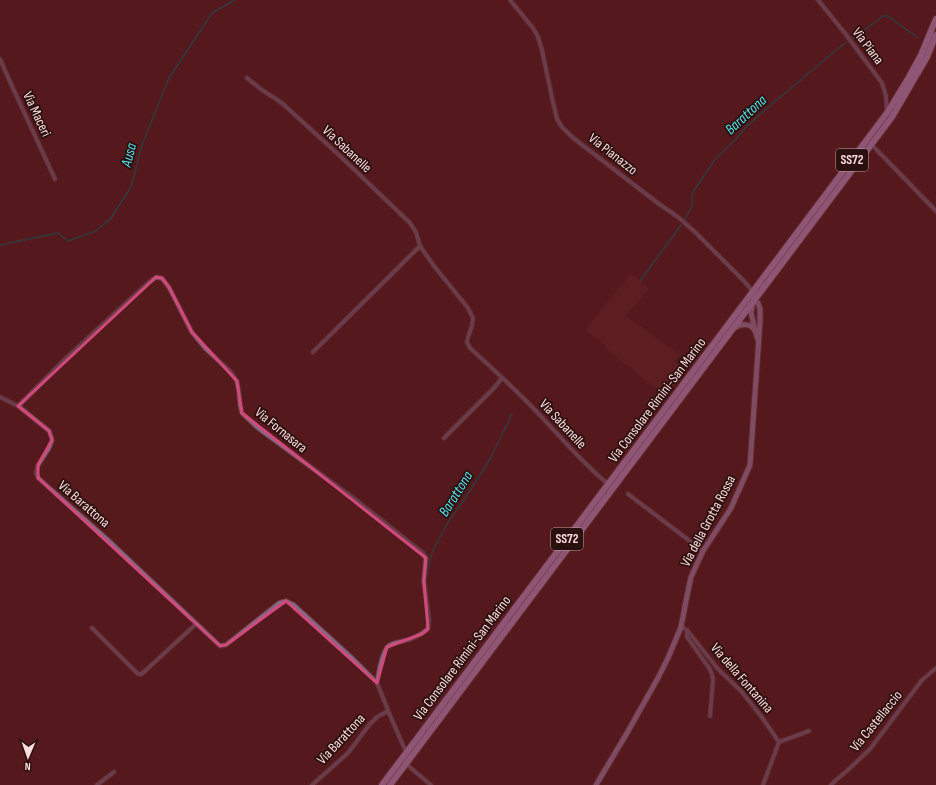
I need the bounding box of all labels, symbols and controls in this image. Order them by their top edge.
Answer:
street label: Via Piana [849,24,887,68]
street label: Via Maceri [19,89,55,139]
water label: Barattona [721,91,771,139]
street label: Via Sabanelle [319,122,375,176]
street label: Via Pianazzo [585,130,641,179]
water label: Ausa [116,141,141,170]
road number: SS72 [836,149,868,171]
street label: Via Consolare Rimini-San Marino [605,334,709,466]
street label: Via Sabanelle [536,396,590,452]
street label: Via Fornasara [251,404,311,456]
water label: Barattona [435,468,477,520]
street label: Via della Grotta Rossa [677,472,739,570]
street label: Via Barattona [55,477,113,531]
road number: SS72 [551,528,583,550]
street label: Via Consolare Rimini-San Marino [410,592,514,724]
street label: Via della Fontanina [707,639,777,717]
street label: Via Castellaccio [846,687,906,755]
street label: Via Barattona [313,710,369,768]
north arrow [8,737,48,777]
text: N [24,760,31,773]

